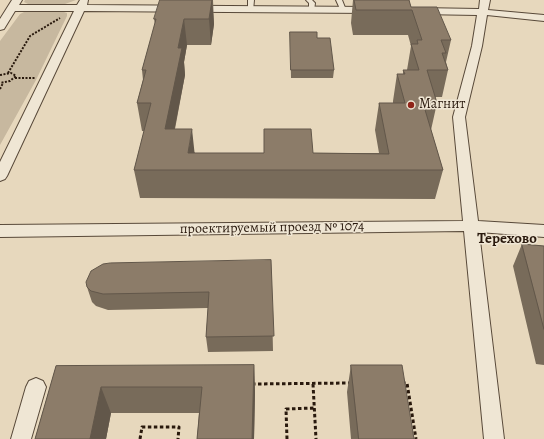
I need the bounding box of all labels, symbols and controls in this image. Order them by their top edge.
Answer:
place label: Магнит [419,97,466,113]
marker: Магнит [406,100,416,110]
street label: проектируемый проезд № 1074 [179,218,365,238]
district label: Терехово [477,230,537,248]

